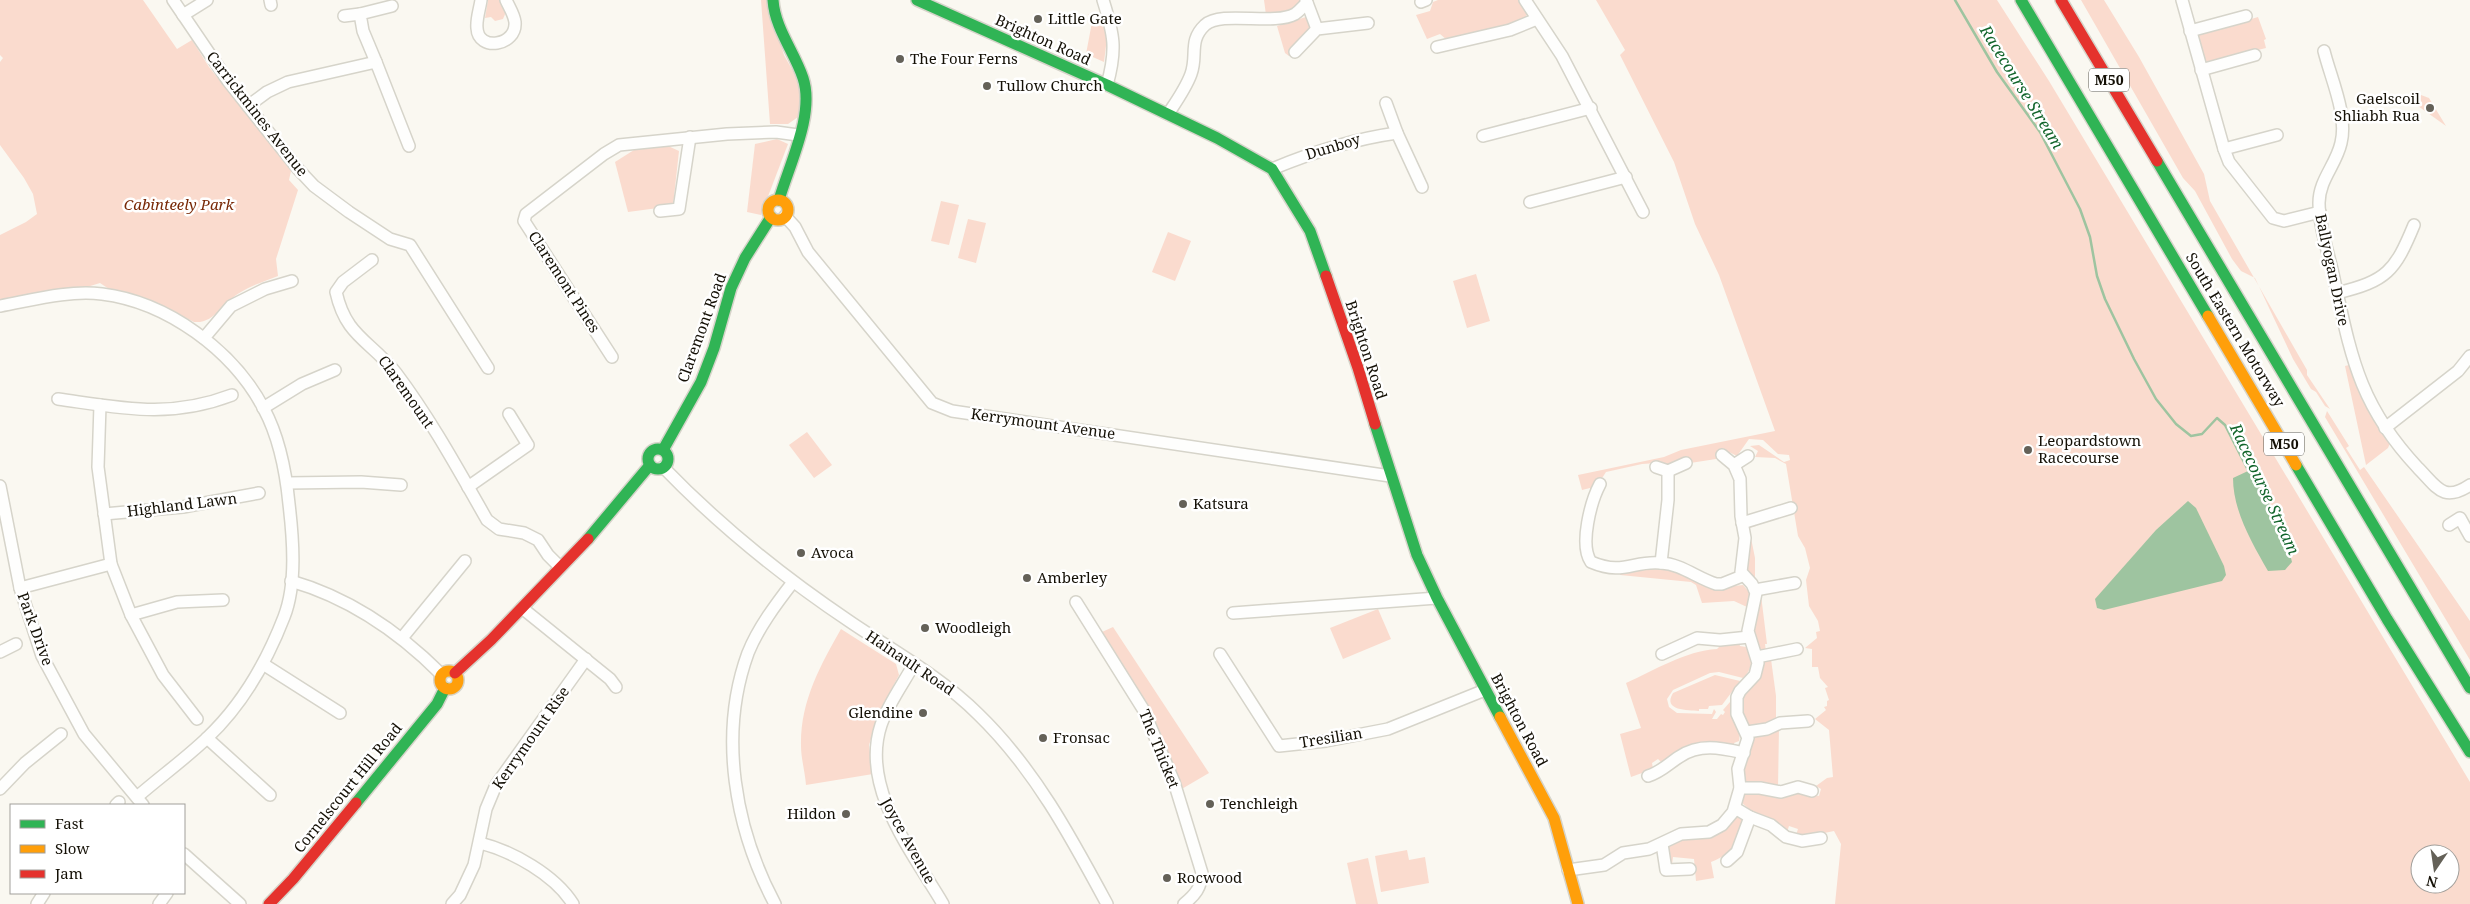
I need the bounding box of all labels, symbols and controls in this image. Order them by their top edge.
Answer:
place label: Little Gate [1048,8,1122,28]
street label: Brighton Road [992,9,1094,69]
marker: Little Gate [1032,13,1044,25]
water label: Racecourse Stream [1974,20,2069,154]
street label: Carrickmines Avenue [203,47,313,180]
place label: The Four Ferns [910,48,1018,68]
marker: The Four Ferns [894,53,906,65]
road number: M50 [2089,68,2129,92]
place label: Tullow Church [997,75,1103,95]
marker: Tullow Church [981,80,993,92]
place label: Gaelscoil Shliabh Rua [2334,88,2420,125]
marker: Gaelscoil Shliabh Rua [2424,102,2436,114]
street label: Dunboy [1303,128,1363,164]
park label: Cabinteely Park [124,194,235,214]
street label: Ballyogan Drive [2311,212,2355,328]
street label: Claremont Pines [524,227,605,336]
street label: South Eastern Motorway [2182,249,2290,411]
street label: Claremont Road [672,270,730,385]
street label: Brighton Road [1342,298,1392,402]
street label: Claremount [374,351,439,432]
street label: Kerrymount Avenue [970,403,1117,443]
water label: Racecourse Stream [2225,419,2305,559]
place label: Leopardstown Racecourse [2038,430,2142,467]
road number: M50 [2264,432,2304,456]
marker: Leopardstown Racecourse [2022,444,2034,456]
street label: Highland Lawn [126,487,238,521]
place label: Katsura [1193,493,1249,513]
marker: Katsura [1177,498,1189,510]
place label: Avoca [811,542,854,562]
marker: Avoca [795,547,807,559]
place label: Amberley [1037,567,1108,587]
marker: Amberley [1021,572,1033,584]
street label: Park Drive [13,589,58,668]
place label: Woodleigh [935,617,1012,637]
marker: Woodleigh [919,622,931,634]
street label: Hainault Road [862,625,959,699]
street label: Brighton Road [1487,669,1553,770]
street label: Kerrymount Rise [487,682,573,793]
place label: Glendine [848,702,913,722]
street label: The Thicket [1135,706,1185,791]
marker: Glendine [917,707,929,719]
street label: Cornelscourt Hill Road [289,718,406,857]
street label: Tresilian [1298,722,1364,752]
place label: Fronsac [1053,727,1110,747]
marker: Fronsac [1037,732,1049,744]
street label: Joyce Avenue [877,793,941,887]
place label: Tenchleigh [1220,793,1299,813]
marker: Tenchleigh [1204,798,1216,810]
place label: Hildon [787,803,836,823]
legend [10,804,185,894]
marker: Hildon [840,808,852,820]
text: Fast [55,813,84,833]
text: Slow [55,838,89,858]
north arrow [2410,844,2460,894]
text: Jam [54,863,83,883]
place label: Rocwood [1177,867,1242,887]
marker: Rocwood [1161,872,1173,884]
text: N [2424,872,2439,893]

